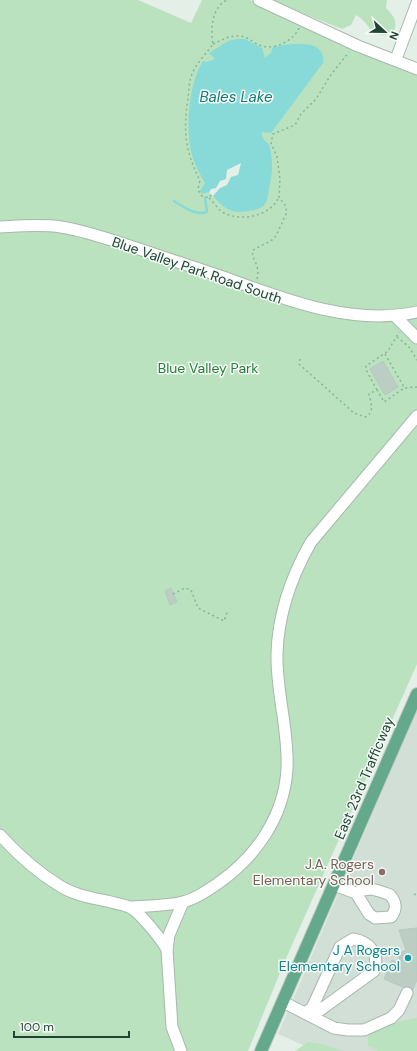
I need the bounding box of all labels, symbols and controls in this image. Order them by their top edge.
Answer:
north arrow [365,12,405,52]
text: N [386,29,402,42]
water label: Bales Lake [199,87,273,107]
street label: Blue Valley Park Road South [110,232,284,308]
park label: Blue Valley Park [158,359,258,377]
street label: East 23rd Trafficway [330,714,398,842]
place label: J.A. Rogers Elementary School [253,855,374,889]
marker: J.A. Rogers Elementary School [377,867,387,877]
place label: J A Rogers Elementary School [279,941,400,975]
marker: J A Rogers Elementary School [403,953,413,963]
scale bar [14,1013,129,1039]
text: 100 m [20,1019,54,1035]

